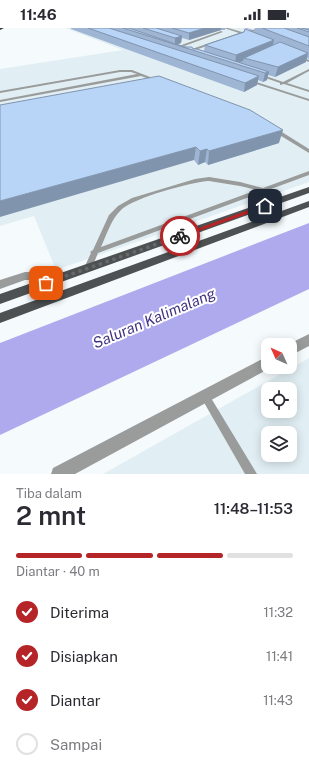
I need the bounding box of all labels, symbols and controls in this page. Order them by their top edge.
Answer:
text: 11:46 [20,6,57,23]
pin [248,189,282,223]
icon: home [254,195,276,217]
courier [160,216,200,256]
icon: bike [169,225,191,247]
pin [29,266,63,300]
icon: bag [35,272,57,294]
water label: Saluran Kalimalang [90,284,218,352]
north arrow [261,338,297,374]
map controls [261,338,297,462]
button: locate [261,382,297,418]
button: layers [261,426,297,462]
text: Tiba dalam [16,486,82,501]
text: 2 mnt [16,500,86,531]
text: 11:48–11:53 [214,500,293,517]
text: Diantar · 40 m [16,564,100,579]
icon: check [16,601,38,623]
text: Diterima [50,604,109,621]
text: 11:32 [264,605,293,620]
icon: check [16,645,38,667]
text: Disiapkan [50,648,118,665]
text: 11:41 [266,649,293,664]
icon: check [16,689,38,711]
text: Diantar [50,692,101,709]
text: 11:43 [263,693,293,708]
text: Sampai [50,736,102,753]

